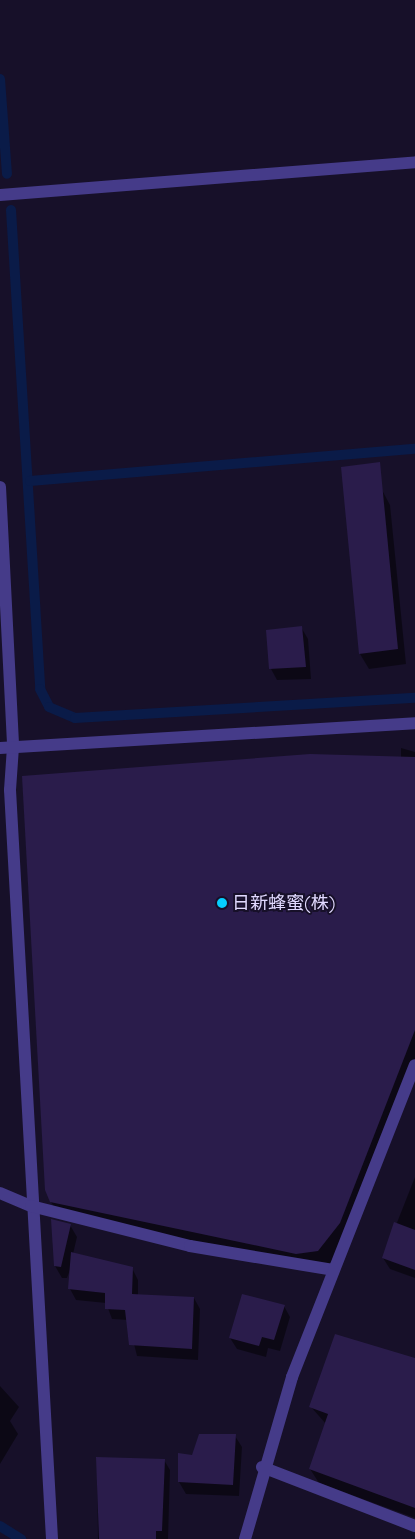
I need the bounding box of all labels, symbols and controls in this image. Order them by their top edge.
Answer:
place label: 日新蜂蜜(株) [232,892,335,914]
marker: 日新蜂蜜(株) [216,897,228,909]

